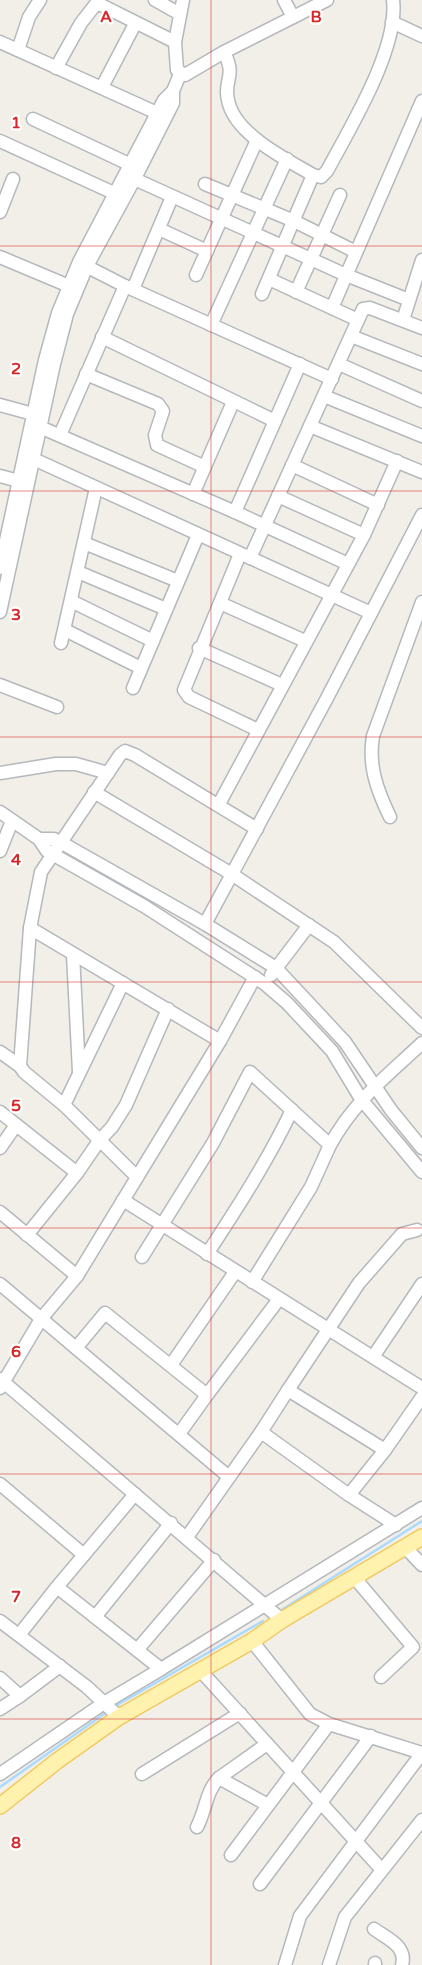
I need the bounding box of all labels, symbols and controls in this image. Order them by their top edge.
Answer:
text: A [100,7,112,27]
text: B [310,7,322,27]
text: 1 [11,113,21,133]
text: 2 [11,359,21,379]
text: 3 [11,605,21,625]
text: 4 [11,850,21,870]
text: 5 [11,1096,21,1116]
text: 6 [11,1342,21,1362]
text: 7 [11,1587,21,1607]
text: 8 [11,1833,21,1853]

